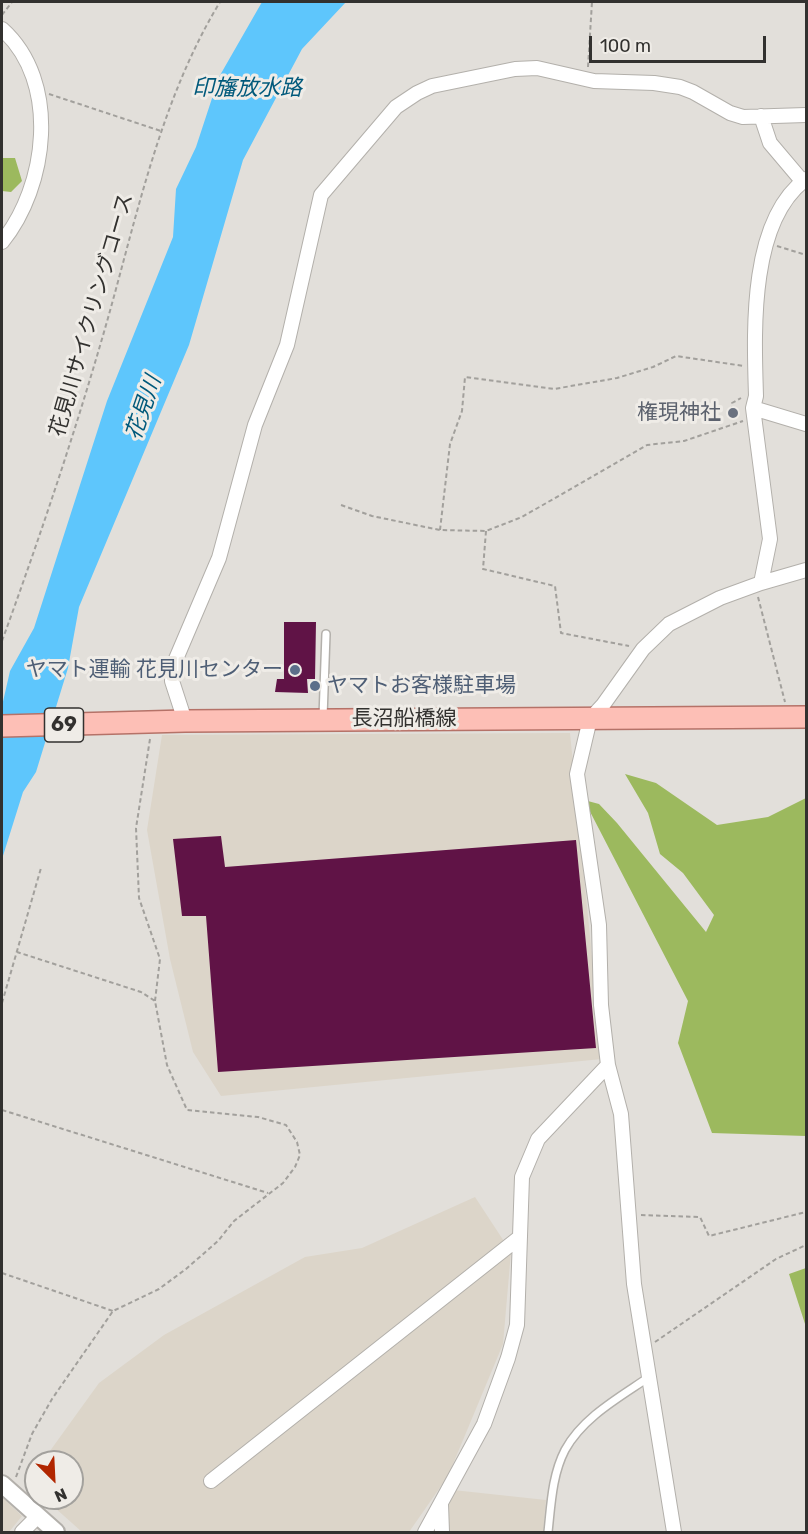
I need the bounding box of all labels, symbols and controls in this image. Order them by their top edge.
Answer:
scale bar [592,24,769,62]
text: 100 m [600,35,651,57]
water label: 印旛放水路 [192,76,302,102]
street label: 花見川サイクリングコース [45,190,139,440]
water label: 花見川 [121,373,167,443]
place label: 権現神社 [637,400,721,426]
marker: 権現神社 [726,406,740,420]
place label: ヤマト運輸 花見川センター [26,657,283,683]
marker: ヤマト運輸 花見川センター [288,663,302,677]
place label: ヤマトお客様駐車場 [327,673,516,699]
marker: ヤマトお客様駐車場 [308,679,322,693]
street label: 長沼船橋線 [352,706,456,732]
road number: 69 [44,708,84,742]
north arrow [24,1450,84,1510]
text: N [52,1484,70,1506]

